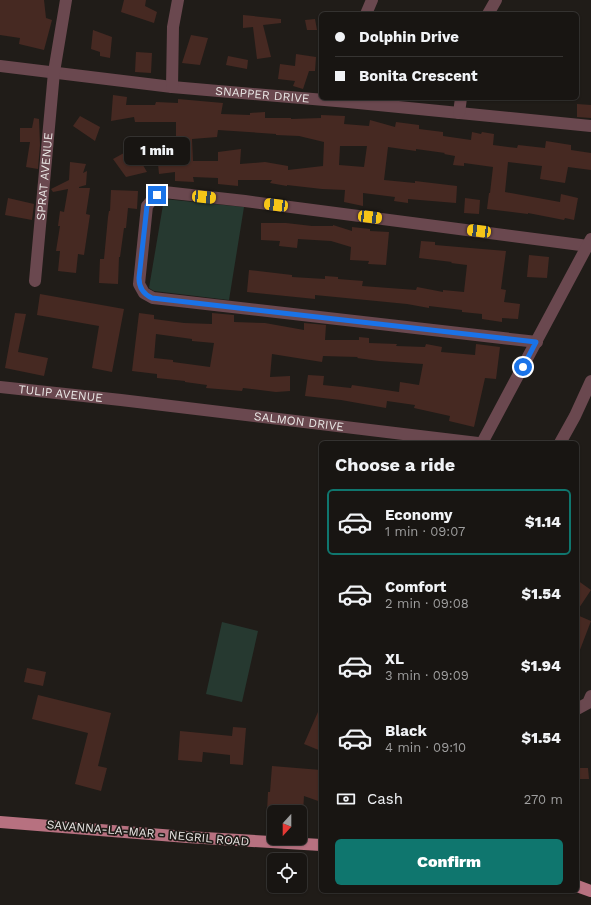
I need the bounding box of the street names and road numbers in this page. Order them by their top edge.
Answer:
street label: SNAPPER DRIVE [215,84,310,106]
street label: SPRAT AVENUE [34,132,55,221]
street label: TULIP AVENUE [18,382,104,405]
street label: SALMON DRIVE [253,409,345,434]
street label: SAVANNA-LA-MAR - NEGRIL ROAD [46,817,250,849]

